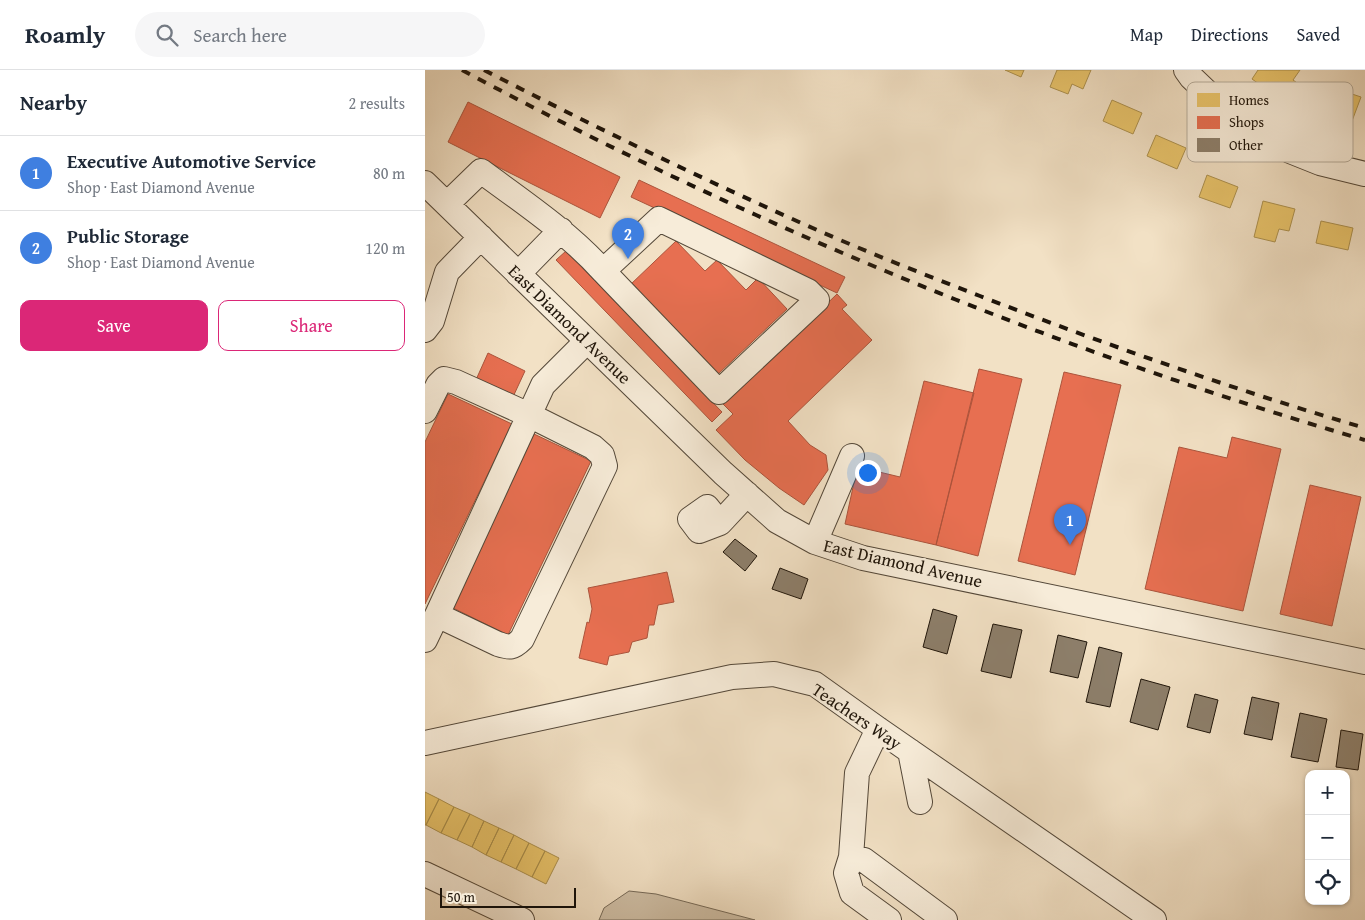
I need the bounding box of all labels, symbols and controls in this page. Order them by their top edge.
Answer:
search box [135,12,485,57]
text: Roamly [25,17,105,52]
icon: search [153,21,181,49]
text: Search here [193,21,287,49]
text: Map [1130,21,1163,48]
text: Directions [1191,21,1268,48]
text: Saved [1296,21,1340,48]
legend [1187,82,1353,162]
text: Nearby [20,87,87,118]
text: Homes [1229,90,1269,110]
text: 2 results [348,91,405,115]
text: Shops [1229,112,1264,132]
text: Other [1229,135,1263,155]
text: Executive Automotive Service [67,147,316,175]
text: 1 [32,161,40,185]
text: 80 m [373,161,405,185]
text: Shop · East Diamond Avenue [67,175,255,199]
pin: 2 [612,218,644,259]
text: Public Storage [67,222,189,250]
text: 2 [32,236,40,260]
text: 120 m [365,236,405,260]
text: Shop · East Diamond Avenue [67,250,255,274]
street label: East Diamond Avenue [502,258,638,390]
button: Save [20,300,208,351]
button: Share [218,300,405,351]
your location [855,460,881,486]
pin: 1 [1054,504,1086,545]
street label: East Diamond Avenue [821,532,985,594]
street label: Teachers Way [807,676,907,756]
map controls [1305,770,1350,905]
button: + [1305,770,1350,815]
button: − [1305,815,1350,860]
button: locate [1305,860,1350,905]
scale bar [440,885,576,908]
text: 50 m [447,887,475,907]

